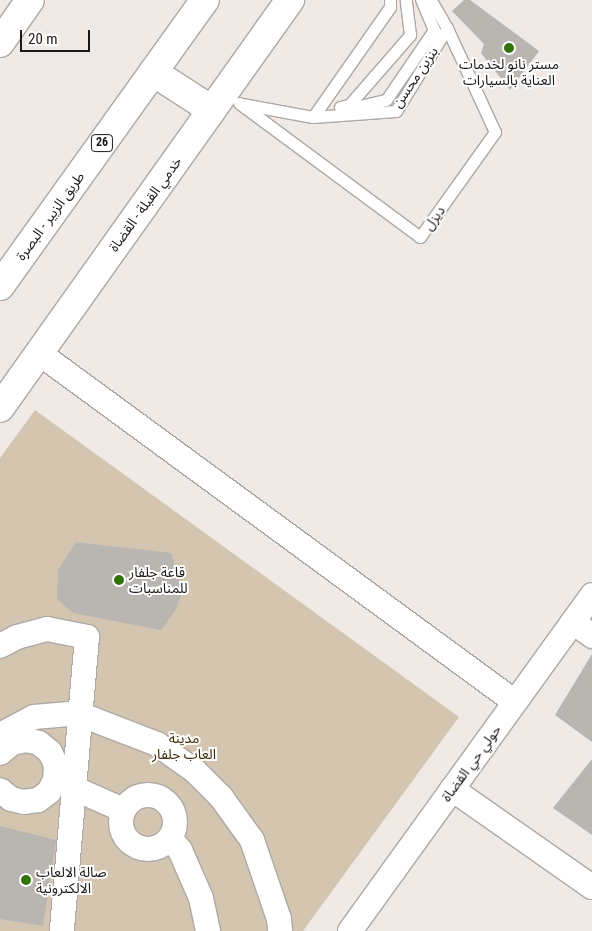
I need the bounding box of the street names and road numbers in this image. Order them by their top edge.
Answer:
street label: بنزين محسن [389,43,441,111]
road number: 26 [91,134,113,152]
street label: خدمي القبلة - القضاة [105,153,185,255]
street label: طريق الزبير - البصرة [12,168,88,264]
street label: ديزل [420,202,448,234]
street label: حولي حي القضاة [438,721,504,805]

